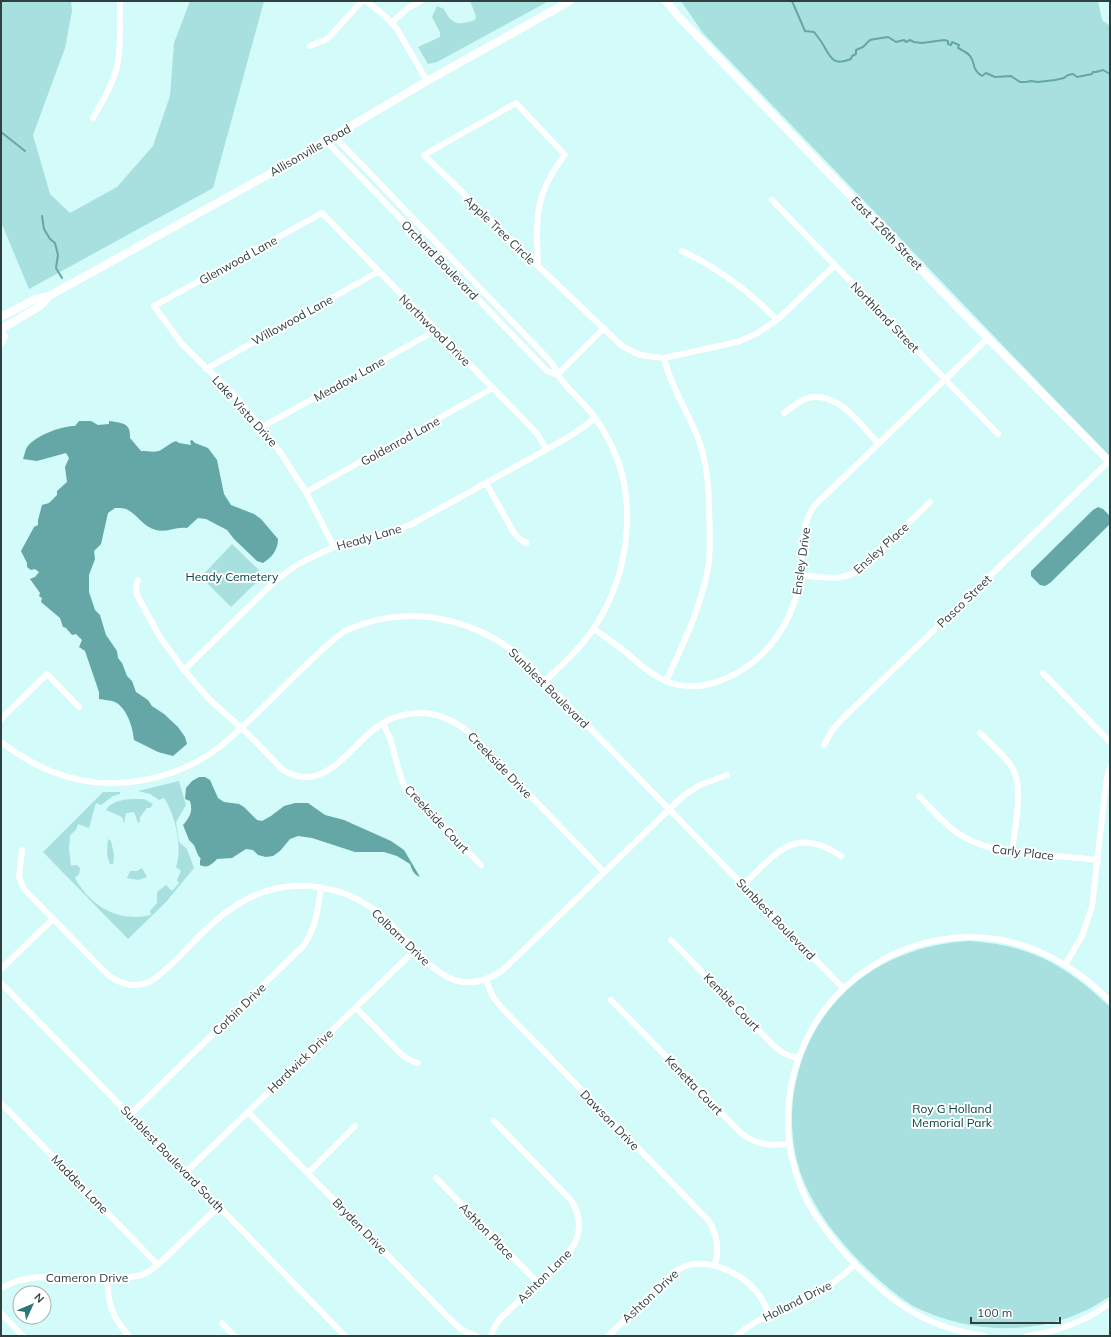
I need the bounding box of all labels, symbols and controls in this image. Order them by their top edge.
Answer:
street label: Allisonville Road [267,121,353,179]
street label: Apple Tree Circle [461,192,539,268]
street label: East 126th Street [848,193,926,273]
street label: Orchard Boulevard [398,217,482,303]
street label: Glenwood Lane [196,232,280,288]
street label: Northland Street [848,279,922,355]
street label: Northwood Drive [396,291,474,369]
street label: Willowood Lane [249,292,335,348]
street label: Meadow Lane [311,353,387,405]
street label: Lake Vista Drive [209,373,281,449]
street label: Goldenrod Lane [358,413,442,469]
street label: Ensley Place [850,519,912,577]
street label: Heady Lane [335,521,403,553]
street label: Ensley Drive [789,526,813,596]
park label: Heady Cemetery [186,569,279,584]
street label: Pasco Street [934,571,994,631]
street label: Sunblest Boulevard [506,645,592,731]
street label: Creekside Drive [465,729,535,801]
street label: Creekside Court [402,782,472,856]
street label: Carly Place [991,841,1055,863]
street label: Sunblest Boulevard [733,875,819,963]
street label: Colbarn Drive [369,905,433,969]
street label: Kemble Court [701,970,763,1034]
street label: Corbin Drive [209,980,269,1038]
street label: Hardwick Drive [264,1026,336,1096]
street label: Kenetta Court [662,1052,726,1118]
street label: Dawson Drive [577,1087,643,1153]
park label: Roy G Holland Memorial Park [912,1101,993,1130]
street label: Sunblest Boulevard South [118,1102,228,1216]
street label: Madden Lane [48,1151,112,1217]
street label: Bryden Drive [330,1195,390,1257]
street label: Ashton Place [456,1199,518,1263]
street label: Ashton Lane [514,1246,574,1306]
street label: Ashton Drive [619,1266,681,1326]
street label: Cameron Drive [46,1270,128,1285]
street label: Holland Drive [760,1277,834,1325]
north arrow [12,1285,52,1325]
text: N [31,1290,47,1306]
scale bar [971,1299,1060,1325]
text: 100 m [977,1305,1012,1320]

